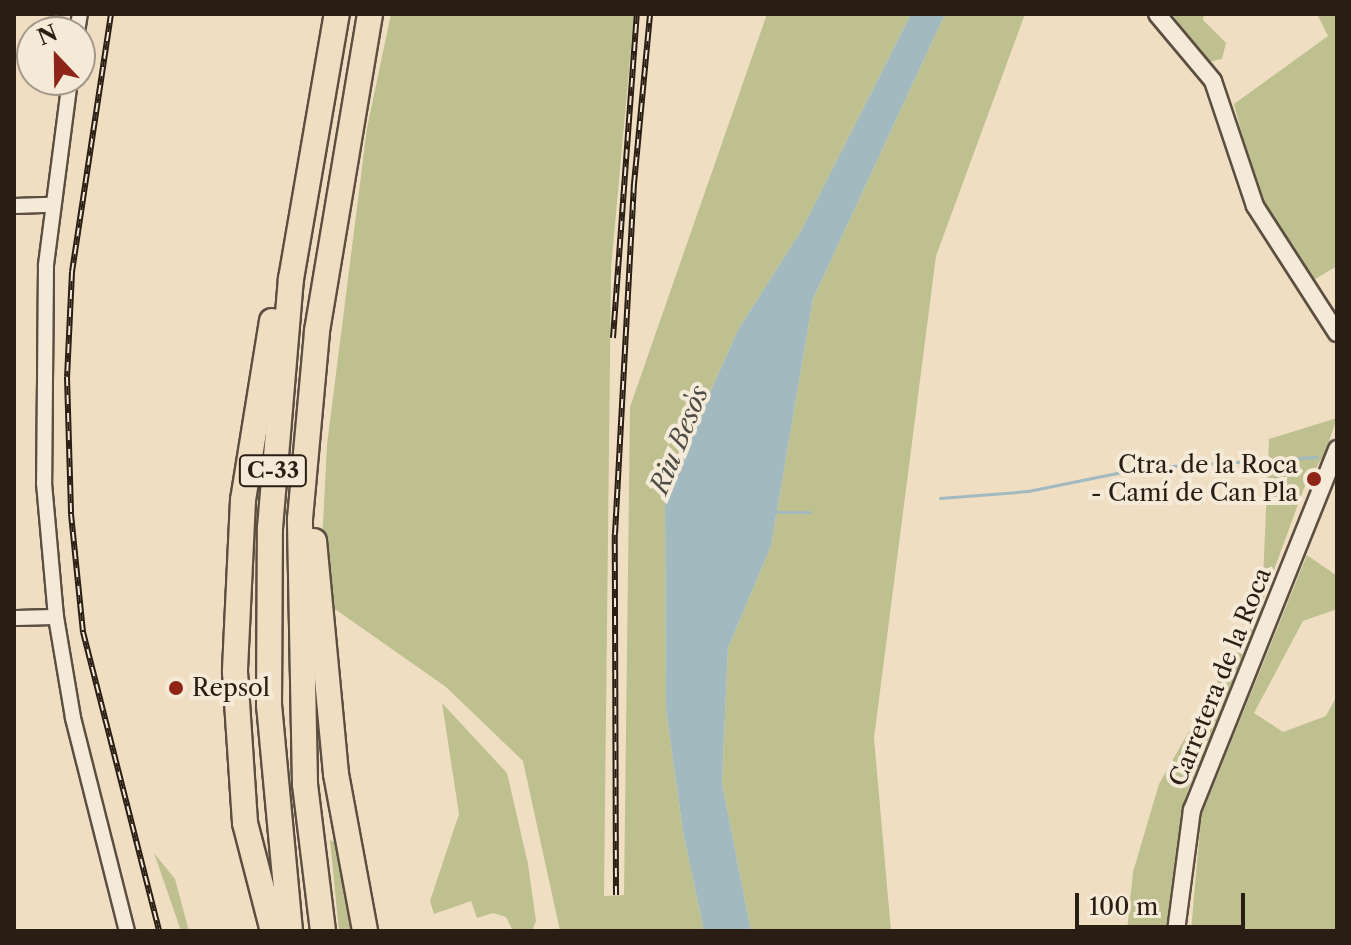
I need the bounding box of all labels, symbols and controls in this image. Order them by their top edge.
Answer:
north arrow [16,16,96,96]
text: N [34,19,61,51]
water label: Riu Besòs [644,381,716,499]
place label: Ctra. de la Roca - Camí de Can Pla [1091,451,1298,507]
road number: C-33 [237,453,309,489]
marker: Ctra. de la Roca - Camí de Can Pla [1305,470,1323,488]
street label: Carretera de la Roca [1163,563,1277,791]
place label: Repsol [192,674,270,702]
marker: Repsol [167,679,185,697]
scale bar [1079,877,1249,927]
text: 100 m [1089,892,1158,921]

